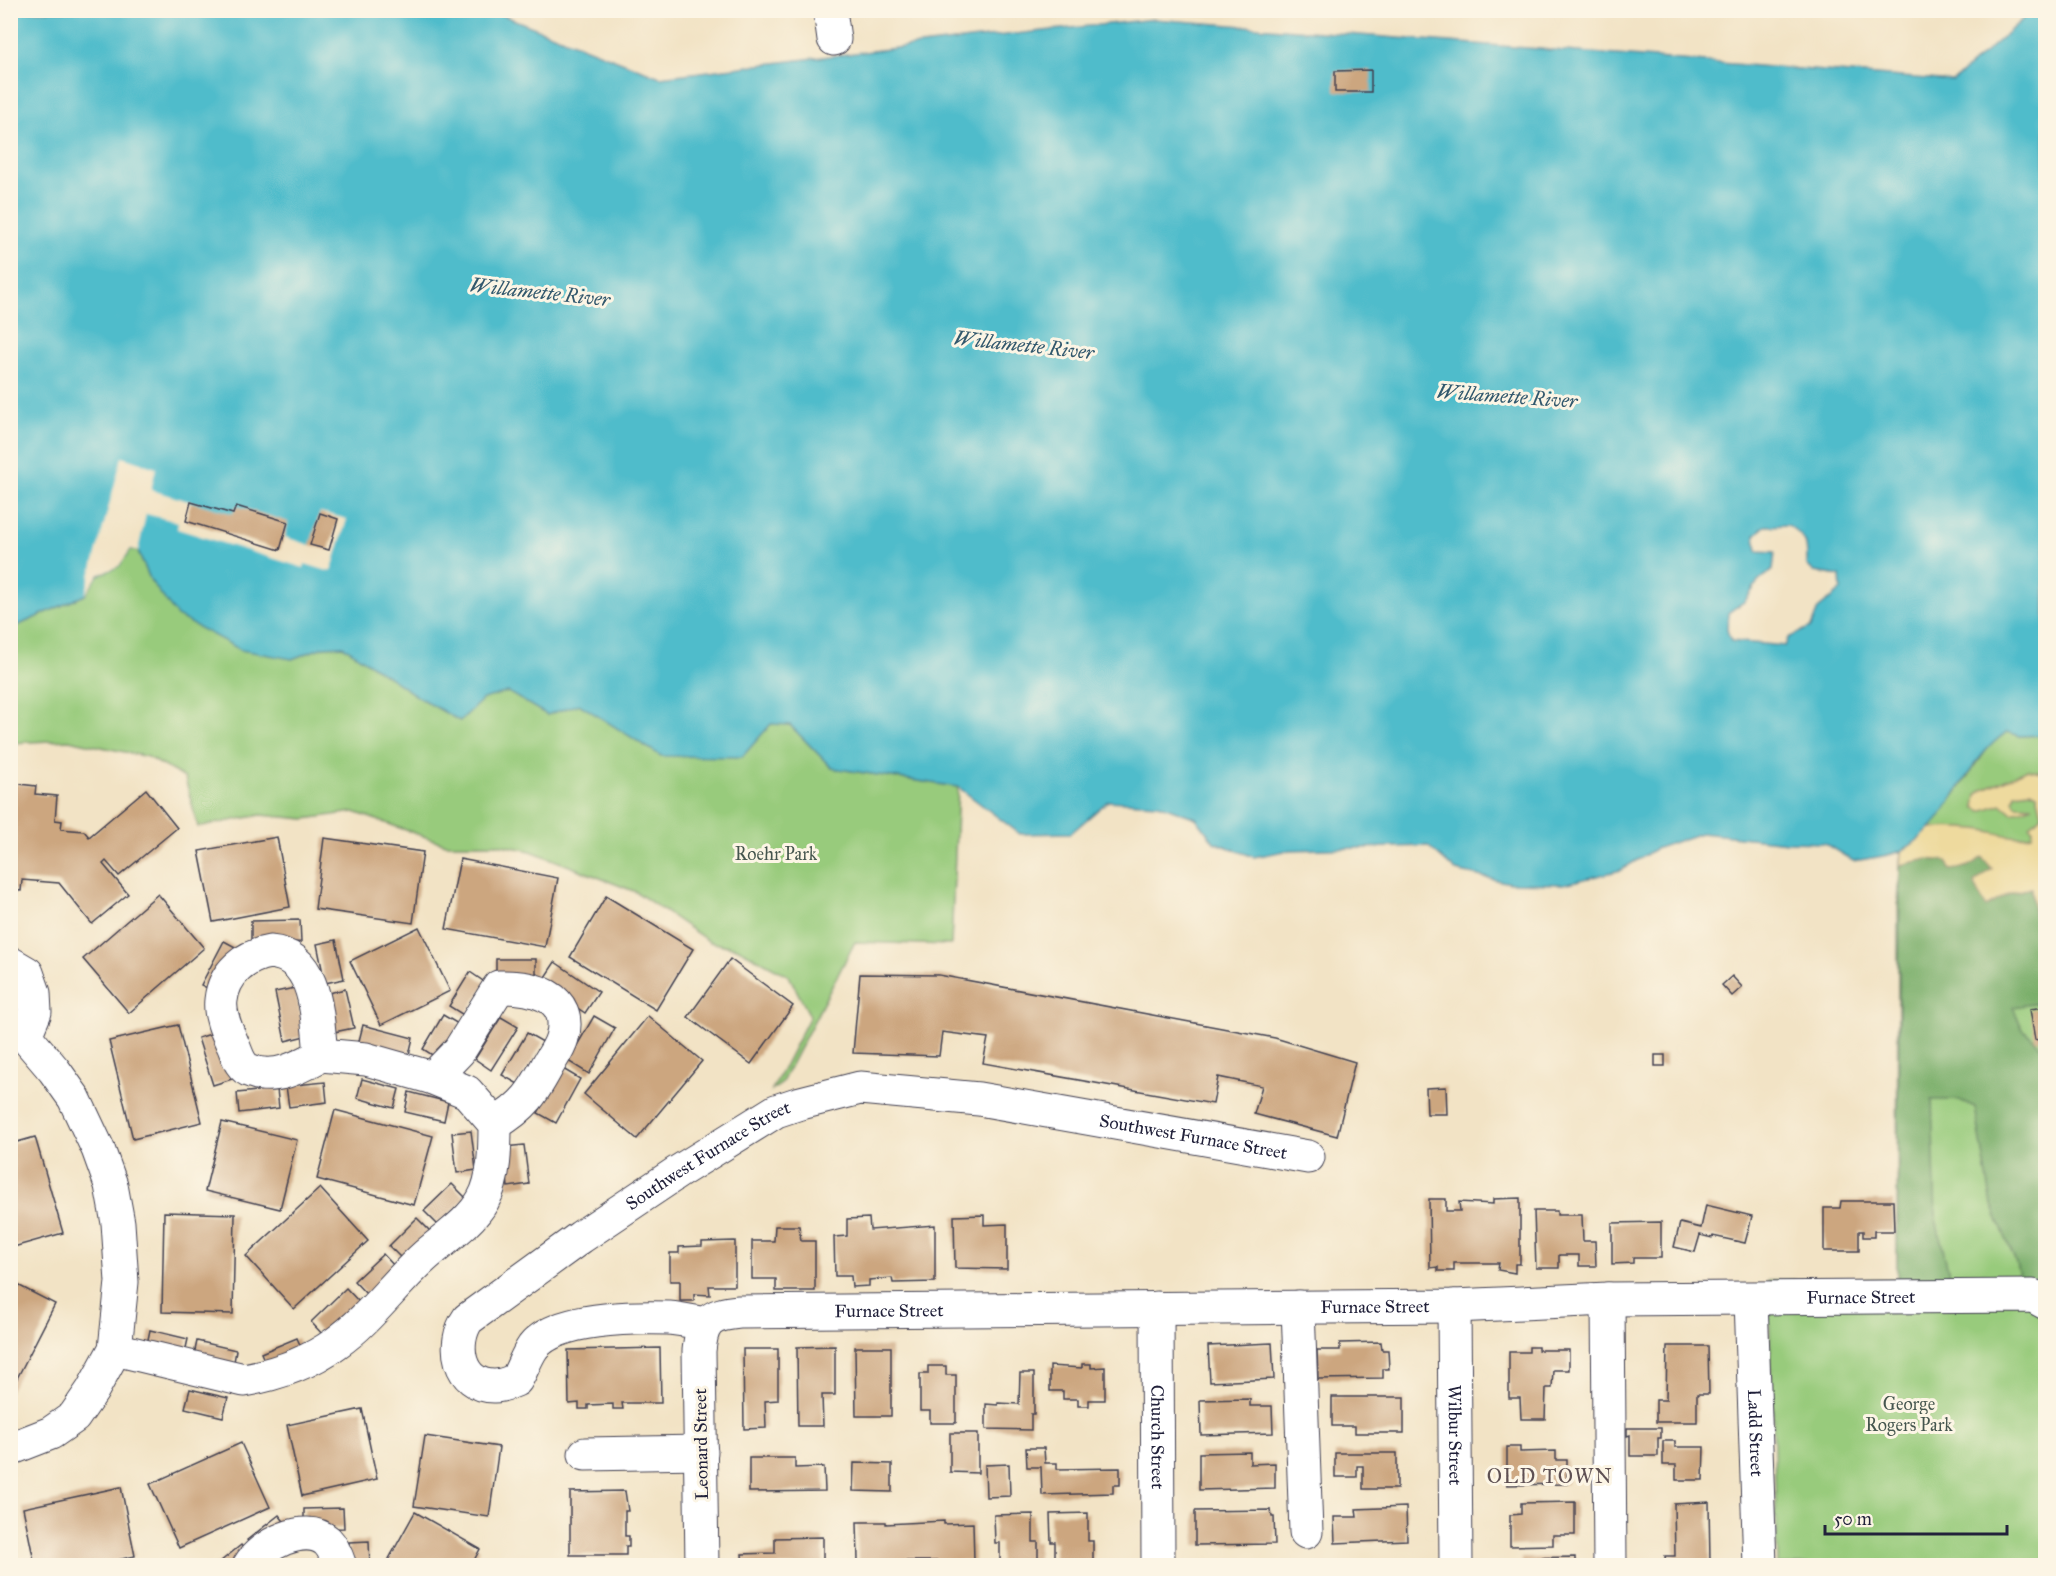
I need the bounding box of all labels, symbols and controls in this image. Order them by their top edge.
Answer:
water label: Willamette River [469,273,613,311]
water label: Willamette River [953,326,1097,364]
water label: Willamette River [1436,379,1580,413]
park label: Roehr Park [735,843,818,865]
street label: Southwest Furnace Street [622,1096,794,1215]
street label: Southwest Furnace Street [1098,1109,1290,1164]
street label: Furnace Street [1806,1286,1916,1309]
street label: Furnace Street [1320,1295,1430,1318]
street label: Furnace Street [834,1299,944,1322]
street label: Church Street [1146,1385,1169,1490]
street label: Wilbur Street [1444,1385,1466,1486]
street label: Leonard Street [689,1387,713,1500]
street label: Ladd Street [1743,1389,1768,1478]
park label: George Rogers Park [1865,1393,1953,1437]
district label: OLD TOWN [1487,1464,1613,1488]
scale bar [1825,1498,2006,1536]
text: 50 m [1834,1508,1872,1530]

